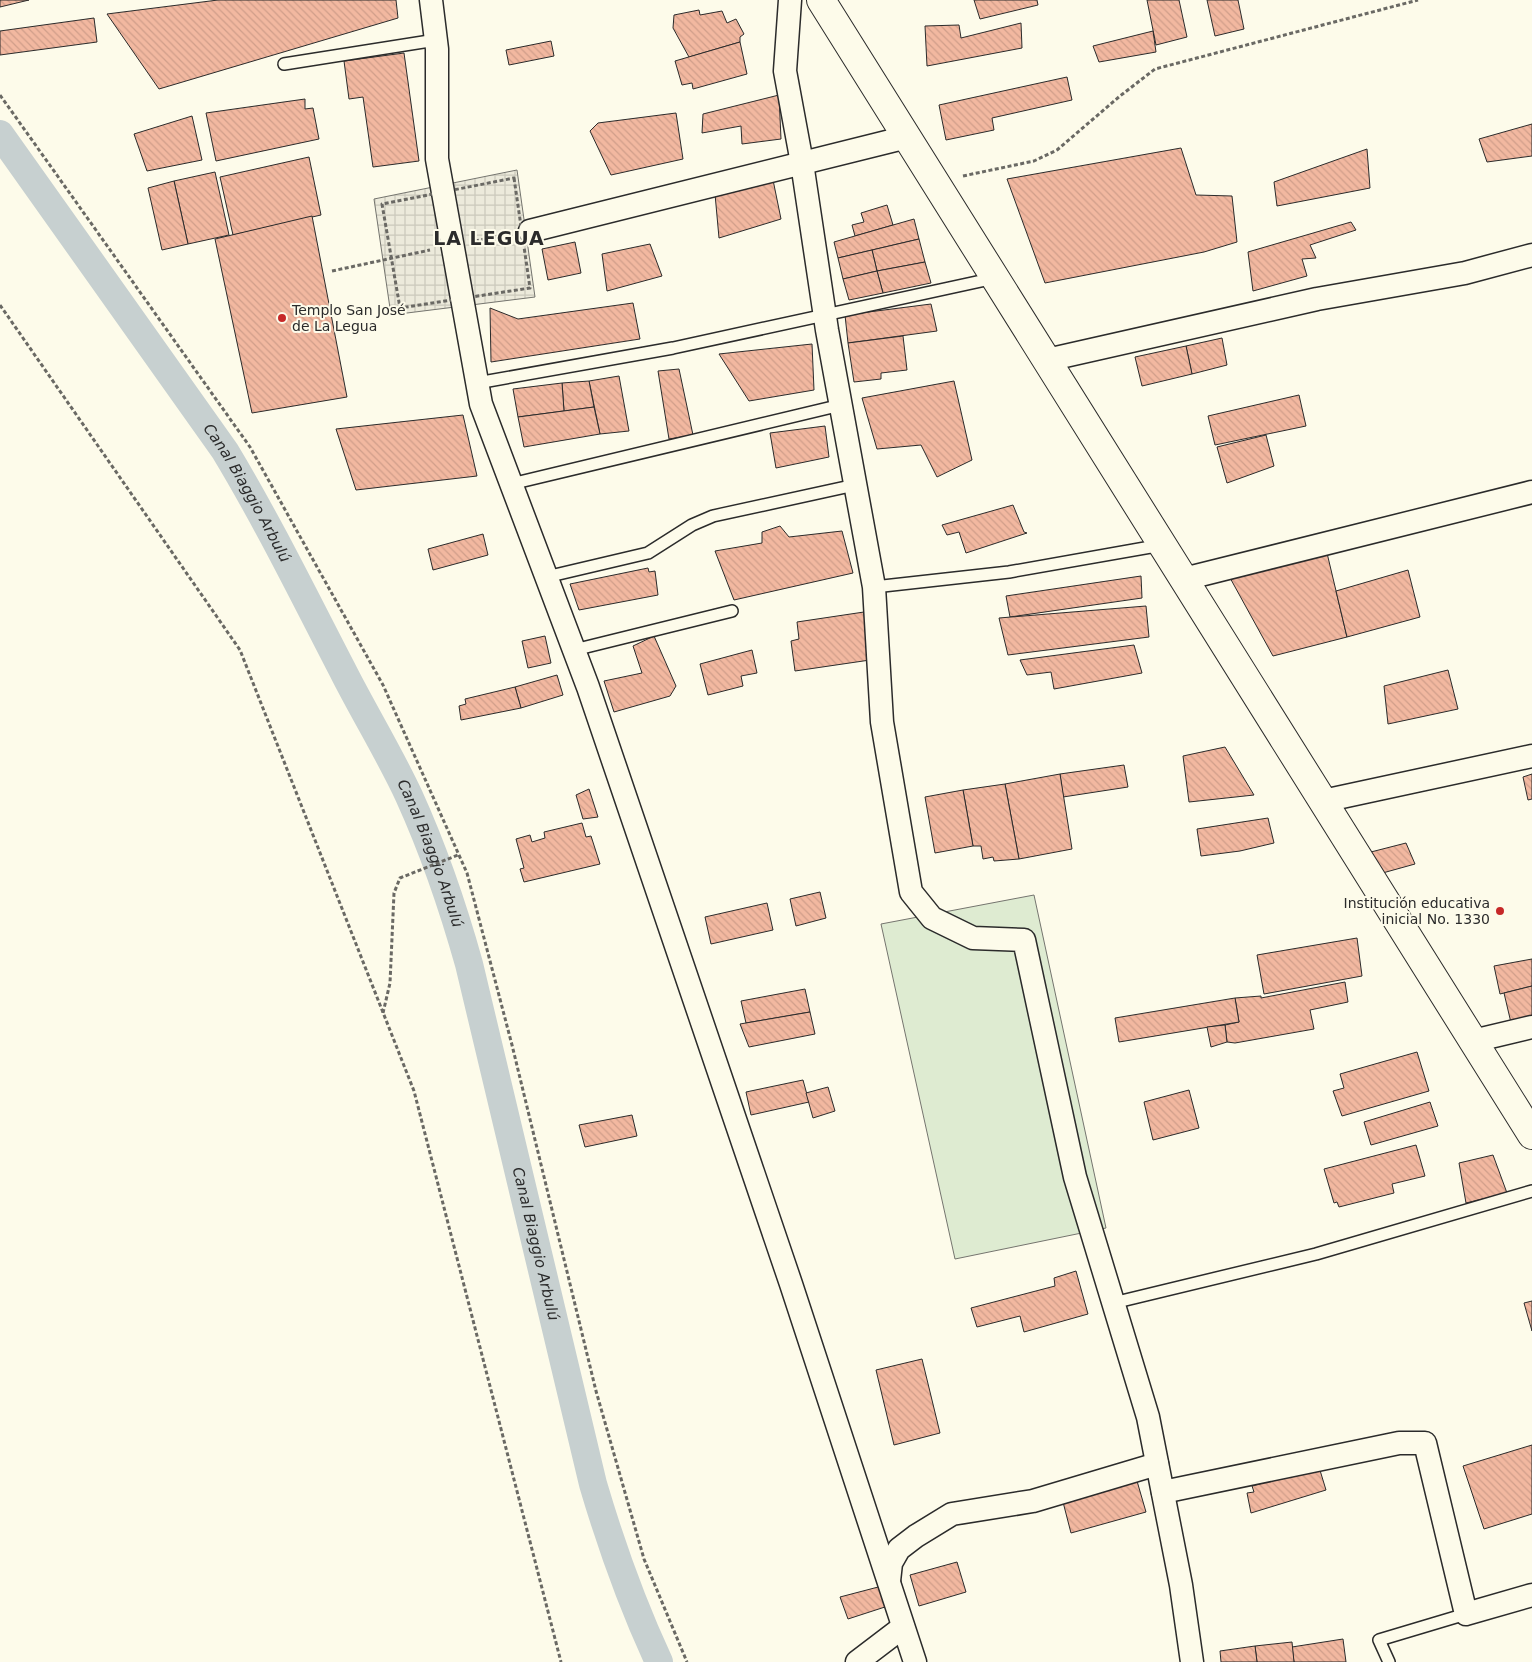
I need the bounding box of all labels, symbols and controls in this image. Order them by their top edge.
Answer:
district label: LA LEGUA [433,227,545,249]
place label: Templo San José de La Legua [291,302,406,334]
marker: Templo San José de La Legua [276,312,288,324]
water label: Canal Biaggio Arbulú [199,420,294,565]
water label: Canal Biaggio Arbulú [393,776,467,930]
place label: Institución educativa inicial No. 1330 [1344,895,1490,927]
marker: Institución educativa inicial No. 1330 [1494,905,1506,917]
water label: Canal Biaggio Arbulú [509,1165,563,1322]

